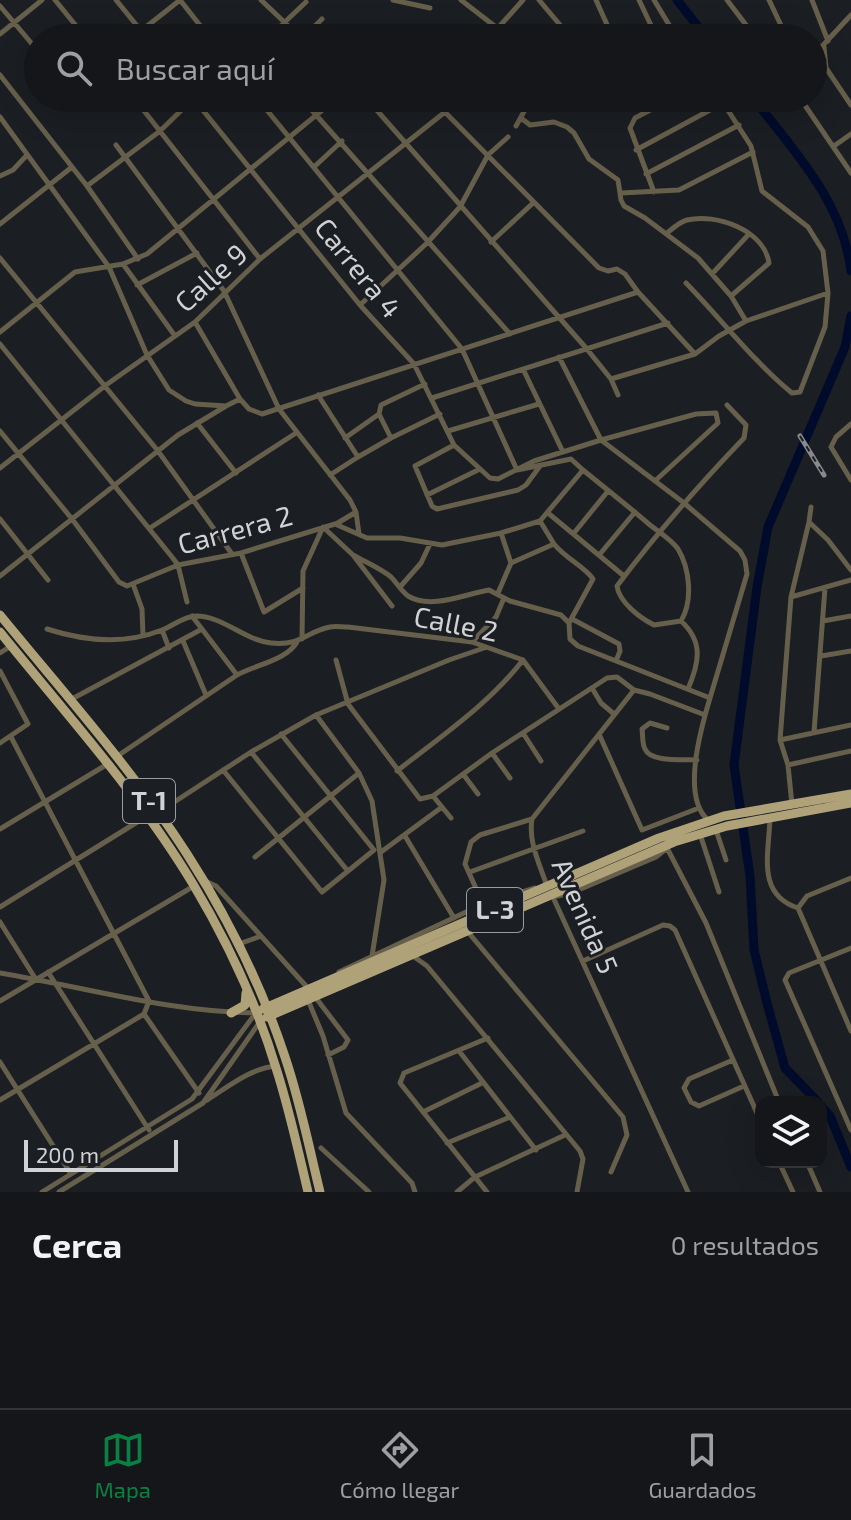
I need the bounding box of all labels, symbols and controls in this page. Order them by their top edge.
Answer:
search box [24,24,827,112]
icon: search [52,46,96,90]
text: Buscar aquí [116,50,274,86]
street label: Carrera 4 [308,211,409,324]
street label: Calle 9 [167,236,253,318]
street label: Carrera 2 [174,497,296,561]
street label: Calle 2 [411,598,501,648]
road number: T-1 [123,779,175,823]
street label: Avenida 5 [545,853,626,978]
road number: L-3 [467,888,523,932]
map controls [755,1096,827,1168]
button: layers [755,1096,827,1168]
scale bar [24,1136,178,1172]
text: 200 m [36,1141,99,1167]
text: Cerca [32,1224,122,1265]
text: 0 resultados [671,1229,819,1260]
tab: Mapa [95,1428,151,1502]
tab: Cómo llegar [340,1428,459,1502]
tab: Guardados [648,1428,756,1502]

